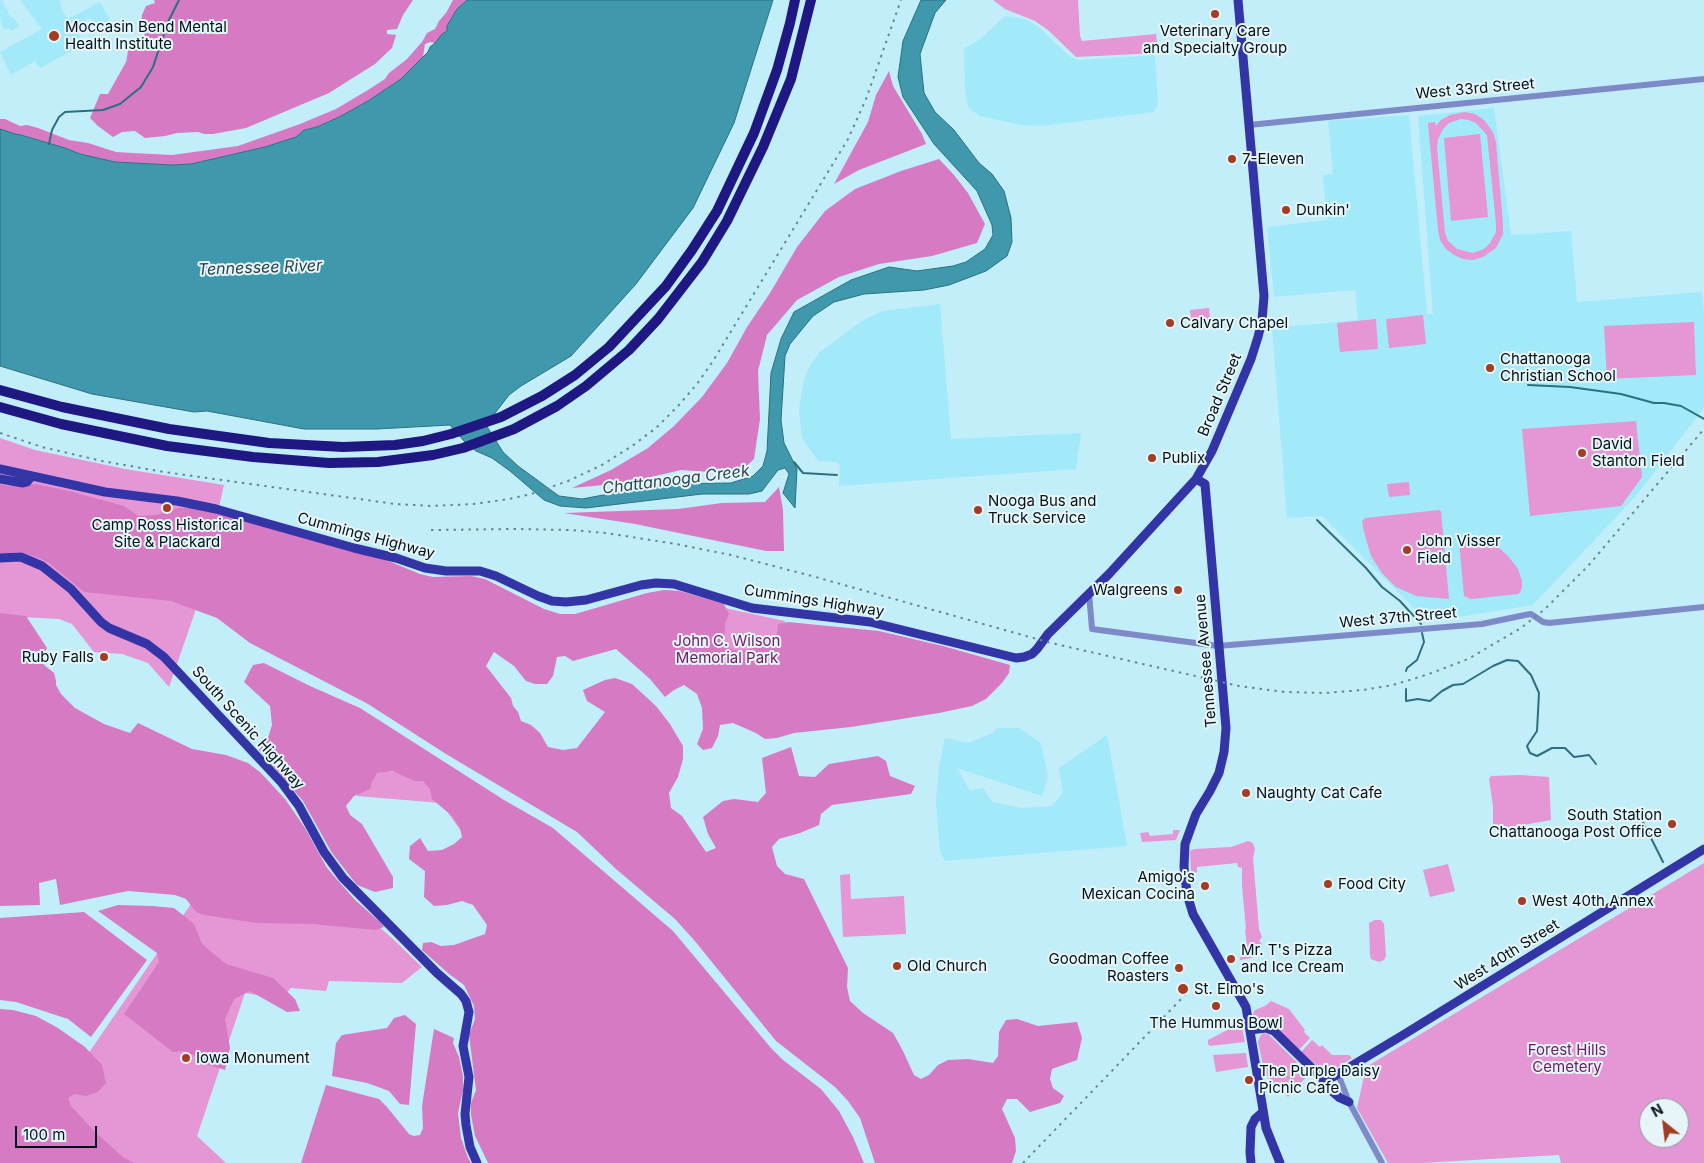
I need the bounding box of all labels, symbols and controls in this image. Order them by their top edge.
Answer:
marker: Veterinary Care and Specialty Group [1209,8,1221,20]
place label: Moccasin Bend Mental Health Institute [65,18,227,53]
place label: Veterinary Care and Specialty Group [1143,22,1287,57]
marker: Moccasin Bend Mental Health Institute [47,29,61,43]
street label: West 33rd Street [1415,75,1535,103]
place label: 7-Eleven [1242,150,1304,168]
marker: 7-Eleven [1226,153,1238,165]
place label: Dunkin' [1296,201,1350,219]
marker: Dunkin' [1280,204,1292,216]
water label: Tennessee River [198,256,322,280]
place label: Calvary Chapel [1180,314,1288,332]
marker: Calvary Chapel [1164,317,1176,329]
place label: Chattanooga Christian School [1500,350,1616,385]
street label: Broad Street [1194,351,1246,439]
marker: Chattanooga Christian School [1484,362,1496,374]
place label: David Stanton Field [1592,435,1685,470]
marker: David Stanton Field [1576,447,1588,459]
place label: Publix [1162,449,1205,467]
marker: Publix [1146,452,1158,464]
water label: Chattanooga Creek [601,461,751,499]
place label: Nooga Bus and Truck Service [988,492,1096,527]
marker: Camp Ross Historical Site & Plackard [161,502,173,514]
marker: Nooga Bus and Truck Service [972,504,984,516]
street label: Cummings Highway [295,509,437,563]
place label: Camp Ross Historical Site & Plackard [91,516,243,551]
place label: John Visser Field [1417,532,1501,567]
marker: John Visser Field [1401,544,1413,556]
street label: Cummings Highway [743,581,885,621]
place label: Walgreens [1093,581,1168,599]
marker: Walgreens [1172,584,1184,596]
street label: Tennessee Avenue [1191,593,1221,729]
street label: West 37th Street [1338,604,1458,632]
park label: John C. Wilson Memorial Park [674,632,780,667]
place label: Ruby Falls [22,648,94,666]
marker: Ruby Falls [98,651,110,663]
street label: South Scenic Highway [188,663,308,793]
place label: Naughty Cat Cafe [1256,784,1382,802]
marker: Naughty Cat Cafe [1240,787,1252,799]
place label: South Station Chattanooga Post Office [1489,806,1662,841]
marker: South Station Chattanooga Post Office [1666,818,1678,830]
place label: Amigo's Mexican Cocina [1082,868,1195,903]
place label: Food City [1338,875,1406,893]
marker: Food City [1322,878,1334,890]
marker: Amigo's Mexican Cocina [1199,880,1211,892]
place label: West 40th Annex [1532,892,1654,910]
marker: West 40th Annex [1516,895,1528,907]
street label: West 40th Street [1452,916,1562,994]
place label: Mr. T's Pizza and Ice Cream [1241,941,1344,976]
place label: Goodman Coffee Roasters [1048,950,1169,985]
marker: Mr. T's Pizza and Ice Cream [1225,953,1237,965]
place label: Old Church [907,957,987,975]
marker: Old Church [891,960,903,972]
marker: Goodman Coffee Roasters [1173,962,1185,974]
place label: St. Elmo's [1194,980,1264,998]
marker: St. Elmo's [1176,982,1190,996]
marker: The Hummus Bowl [1210,1000,1222,1012]
place label: The Hummus Bowl [1149,1014,1283,1032]
park label: Forest Hills Cemetery [1528,1041,1606,1076]
place label: Iowa Monument [196,1049,310,1067]
marker: Iowa Monument [180,1052,192,1064]
place label: The Purple Daisy Picnic Cafe [1259,1062,1380,1097]
marker: The Purple Daisy Picnic Cafe [1243,1074,1255,1086]
north arrow [1639,1098,1689,1148]
text: N [1648,1100,1666,1120]
scale bar [18,1116,100,1148]
text: 100 m [23,1125,65,1144]

